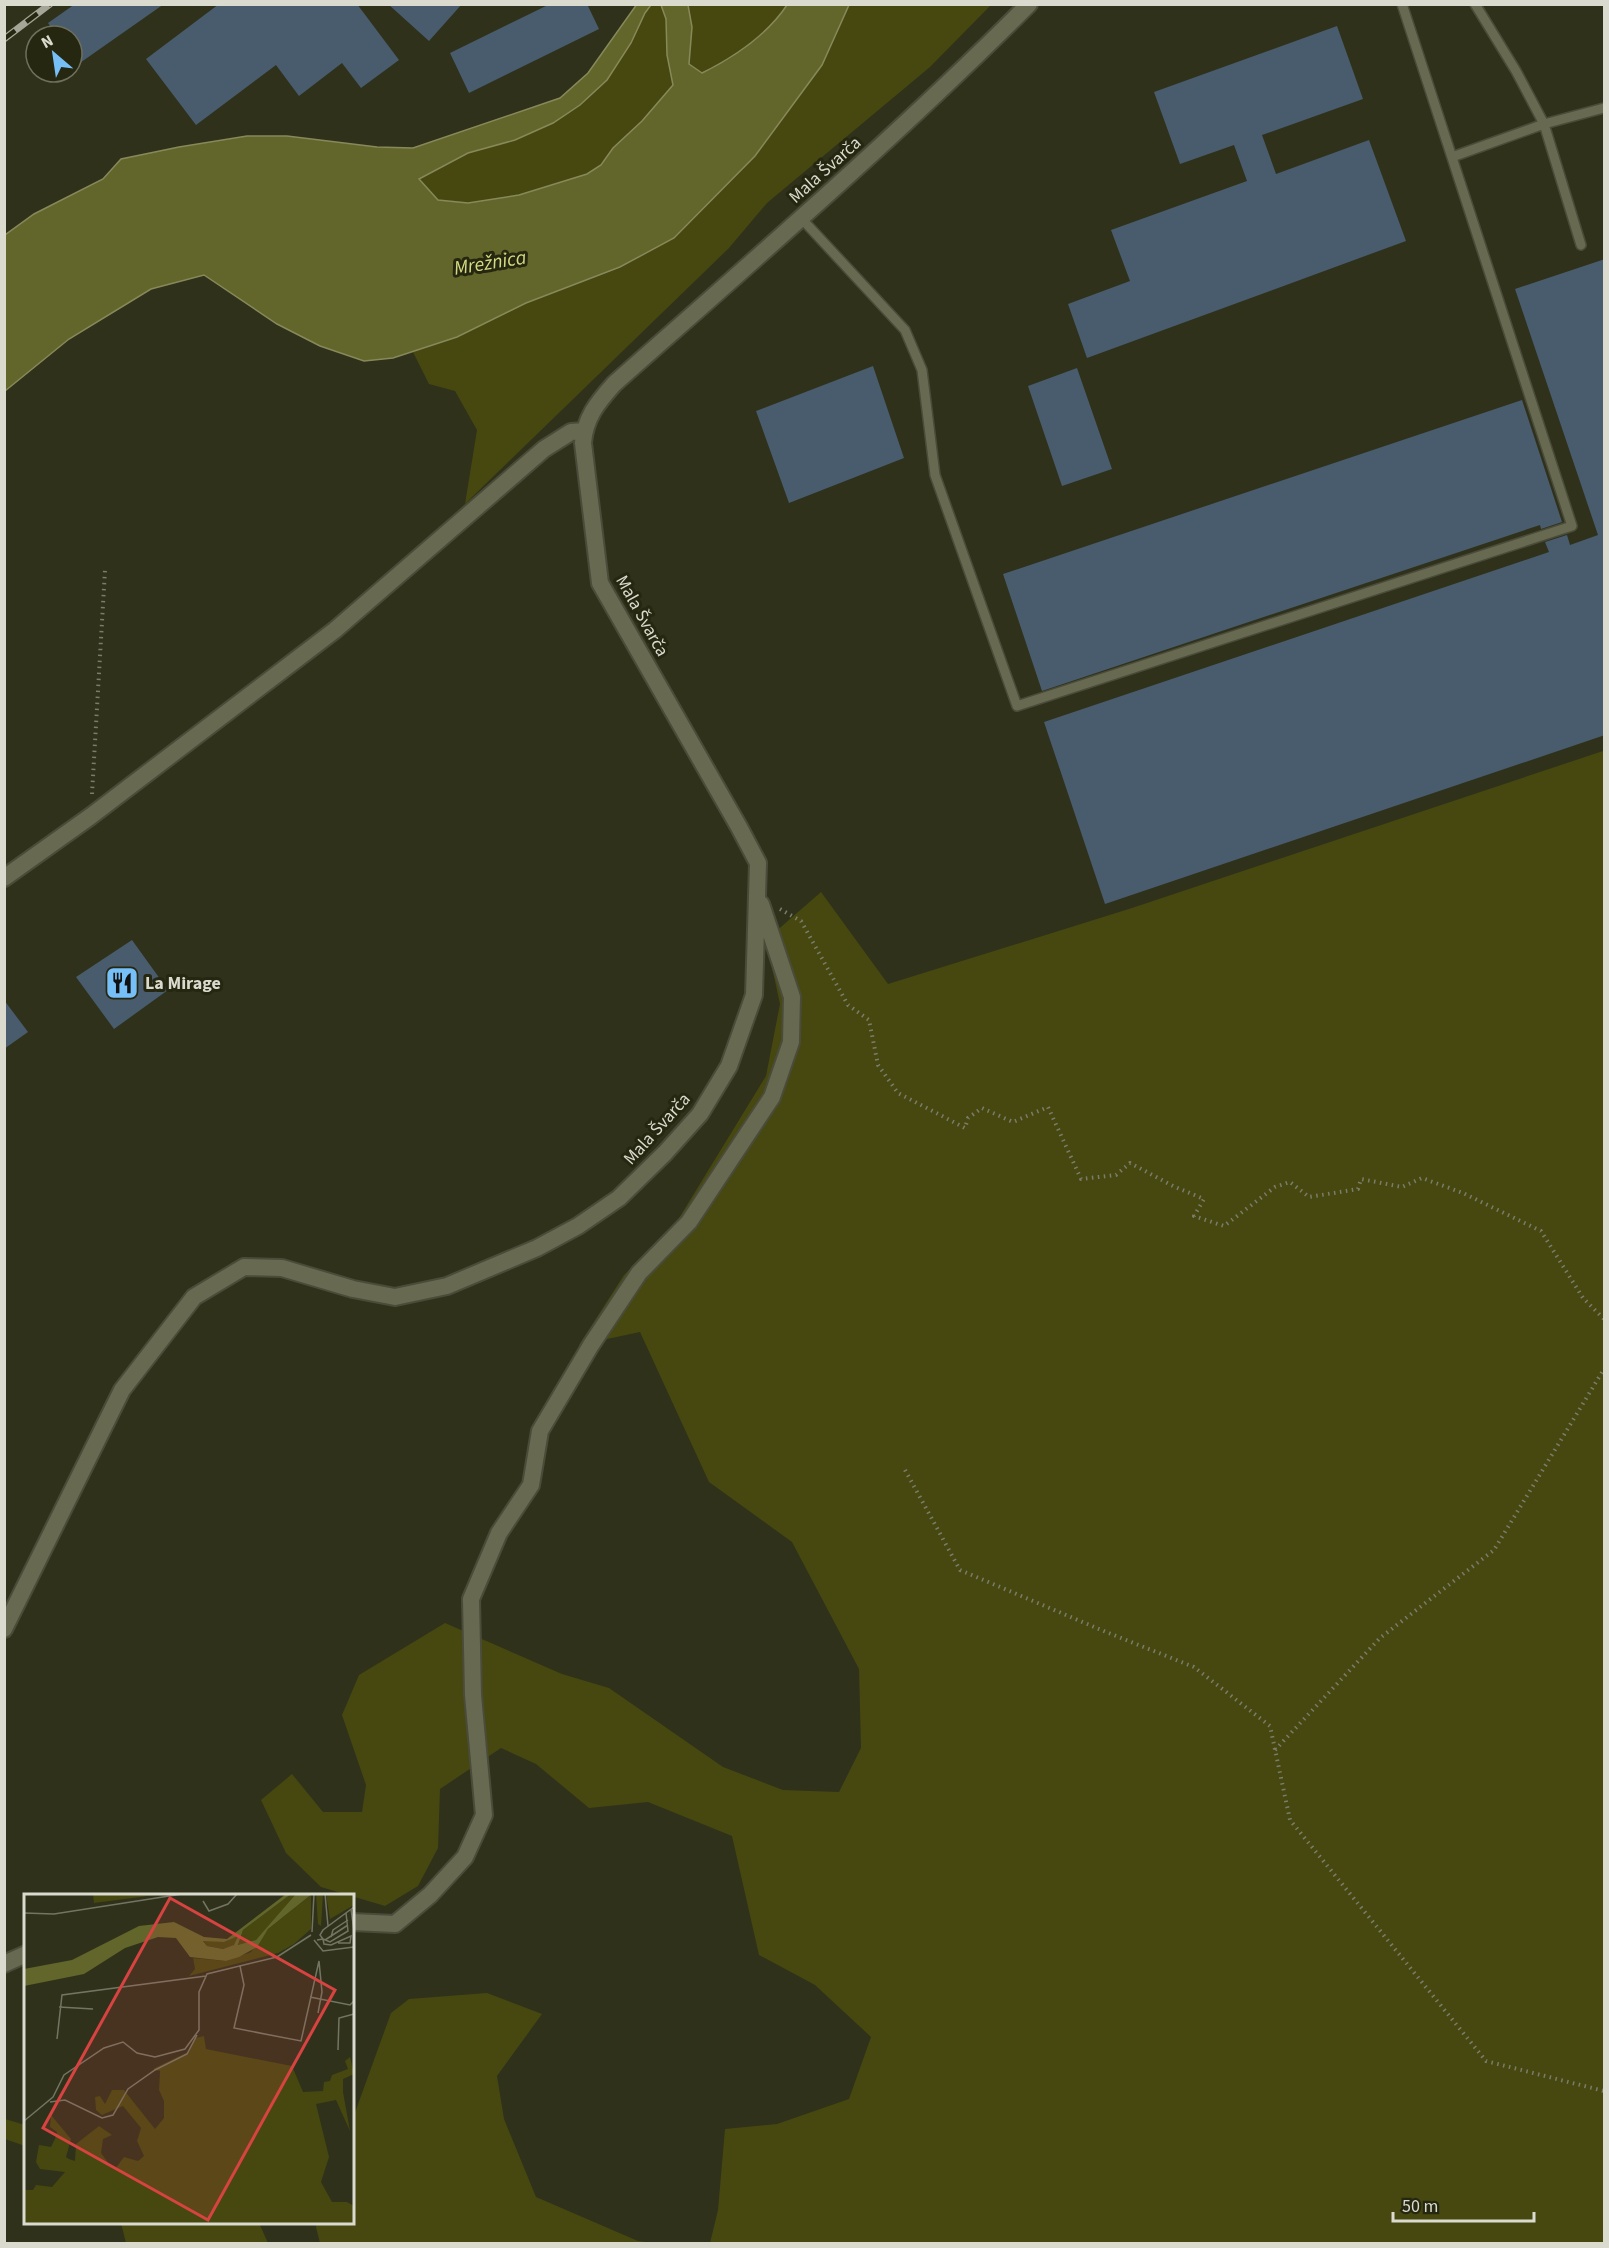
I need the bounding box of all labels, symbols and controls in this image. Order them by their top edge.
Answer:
north arrow [24,24,84,84]
text: N [37,30,57,54]
street label: Mala Švarča [783,131,867,209]
water label: Mrežnica [452,243,528,283]
street label: Mala Švarča [609,571,675,661]
restaurant icon: La Mirage [104,965,140,1001]
place label: La Mirage [145,971,221,996]
street label: Mala Švarča [618,1087,696,1171]
inset map [24,1894,354,2224]
scale bar [1393,2185,1534,2223]
text: 50 m [1402,2194,1438,2219]

